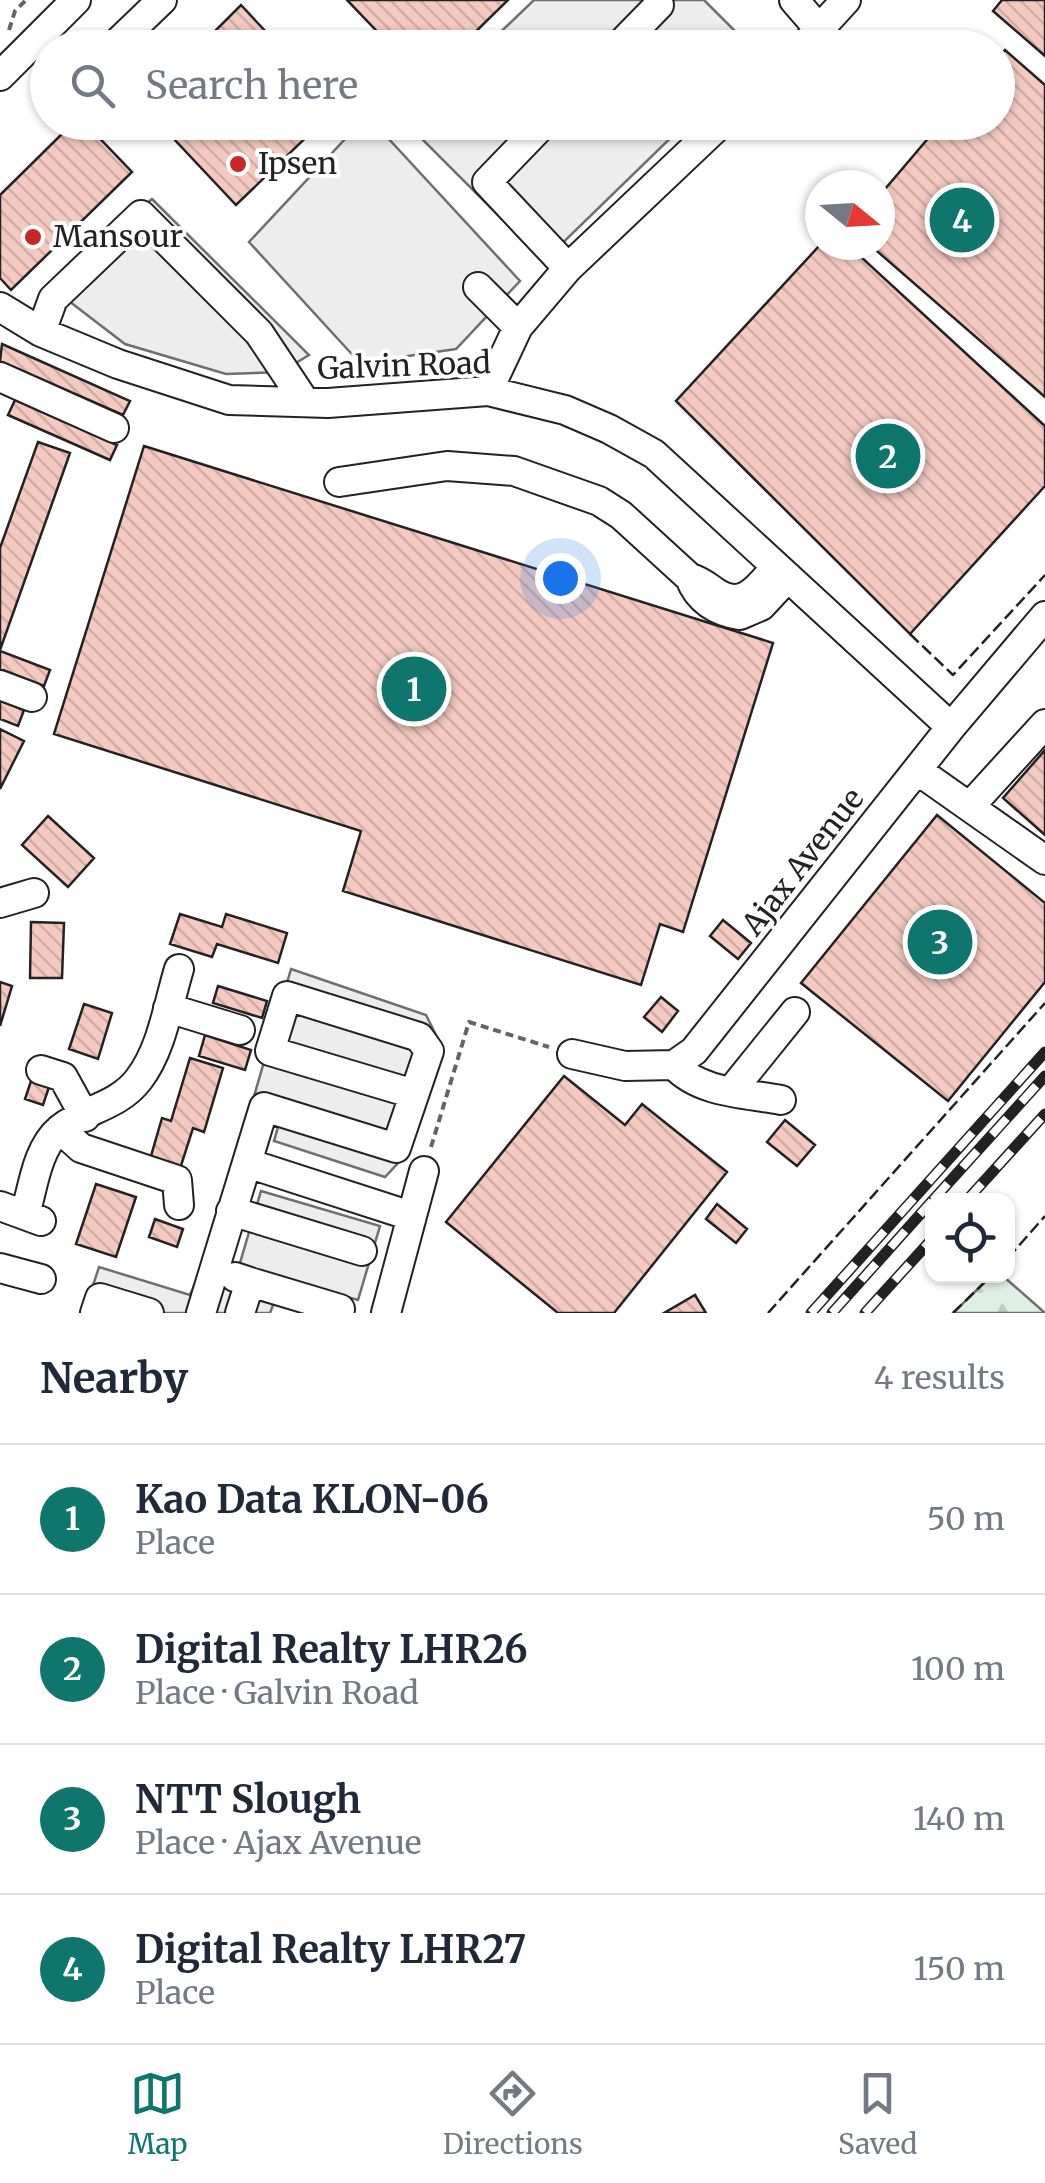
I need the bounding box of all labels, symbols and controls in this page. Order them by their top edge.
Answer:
search box [30,30,1015,140]
icon: search [65,58,120,113]
text: Search here [145,62,358,109]
place label: Ipsen [258,144,337,182]
marker: Ipsen [227,153,249,175]
north arrow [805,170,895,260]
pin: 4 [930,182,994,258]
place label: Mansour [53,217,183,255]
marker: Mansour [22,226,44,248]
street label: Galvin Road [317,343,491,387]
pin: 2 [856,418,920,494]
your location [535,553,586,604]
pin: 1 [382,652,446,726]
street label: Ajax Avenue [732,780,871,943]
pin: 3 [908,904,972,980]
map controls [925,1193,1015,1283]
button: locate [925,1193,1015,1283]
text: Nearby [40,1352,188,1404]
text: 4 results [874,1358,1005,1398]
text: Kao Data KLON-06 [135,1476,489,1523]
text: 1 [65,1499,80,1539]
text: 50 m [927,1499,1005,1539]
text: Place [135,1523,215,1563]
text: Digital Realty LHR26 [135,1626,528,1673]
text: 2 [63,1649,82,1689]
text: 100 m [911,1649,1005,1689]
text: Place · Galvin Road [135,1673,419,1713]
text: NTT Slough [135,1776,361,1823]
text: 3 [63,1799,82,1839]
text: 140 m [913,1799,1005,1839]
text: Place · Ajax Avenue [135,1823,422,1863]
text: Digital Realty LHR27 [135,1926,526,1973]
text: 4 [62,1949,83,1989]
text: 150 m [913,1949,1005,1989]
text: Place [135,1973,215,2013]
tab: Map [128,2066,187,2162]
tab: Directions [443,2066,583,2162]
tab: Saved [838,2066,917,2162]

